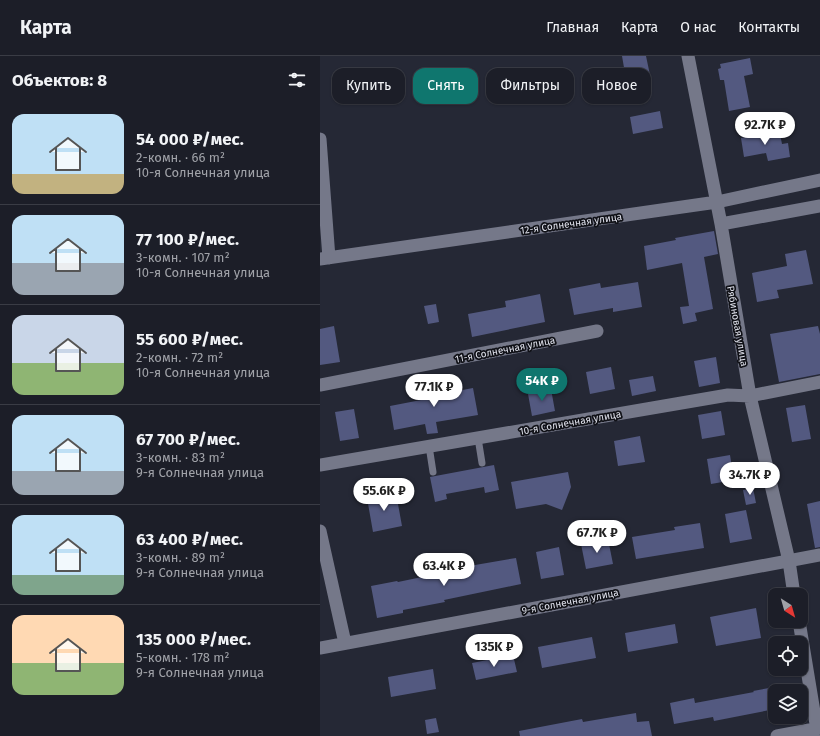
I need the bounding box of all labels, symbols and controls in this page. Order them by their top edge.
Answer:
text: Карта [20,16,72,39]
text: Главная [546,19,599,36]
text: Карта [621,19,658,36]
text: О нас [680,19,716,36]
text: Контакты [738,19,800,36]
chip: Купить [332,68,405,104]
chip: Снять [413,68,478,104]
chip: Фильтры [486,68,574,104]
chip: Новое [582,68,651,104]
icon: filters [286,69,308,91]
text: Объектов: 8 [12,70,107,91]
pin: 92.7K ₽ [728,112,802,146]
text: 92.7K ₽ [744,117,786,132]
text: 54 000 ₽/мес. [136,129,244,150]
icon: home [44,130,92,178]
text: 2-комн. · 66 m² [136,150,225,165]
text: 10-я Солнечная улица [136,165,270,180]
street label: 12-я Солнечная улица [520,211,623,237]
text: 77 100 ₽/мес. [136,229,239,250]
icon: home [44,231,92,279]
text: 3-комн. · 107 m² [136,250,230,265]
text: 10-я Солнечная улица [136,265,270,280]
street label: Рябиновая улица [724,285,750,367]
text: 55 600 ₽/мес. [136,329,243,350]
icon: home [44,331,92,379]
street label: 11-я Солнечная улица [454,334,556,366]
text: 2-комн. · 72 m² [136,350,223,365]
text: 10-я Солнечная улица [136,365,270,380]
pin: 54K ₽ [514,368,570,402]
text: 54K ₽ [525,373,559,388]
pin: 77.1K ₽ [397,374,471,408]
text: 77.1K ₽ [414,379,454,394]
street label: 10-я Солнечная улица [518,408,622,438]
text: 67 700 ₽/мес. [136,429,240,450]
icon: home [44,431,92,479]
text: 3-комн. · 83 m² [136,450,225,465]
pin: 34.7K ₽ [713,462,787,496]
text: 9-я Солнечная улица [136,465,264,480]
text: 34.7K ₽ [729,467,771,482]
pin: 55.6K ₽ [347,478,421,512]
text: 55.6K ₽ [362,483,406,498]
pin: 67.7K ₽ [560,520,634,554]
text: 67.7K ₽ [576,525,618,540]
text: 63 400 ₽/мес. [136,529,243,550]
icon: home [44,531,92,579]
text: 3-комн. · 89 m² [136,550,225,565]
pin: 63.4K ₽ [407,553,481,587]
text: 63.4K ₽ [422,558,466,573]
text: 9-я Солнечная улица [136,565,264,580]
street label: 9-я Солнечная улица [521,587,620,617]
north arrow [768,588,808,628]
map controls [768,588,808,724]
text: 135 000 ₽/мес. [136,629,251,650]
icon: home [44,631,92,679]
pin: 135K ₽ [461,634,527,668]
button: locate [768,636,808,676]
text: 135K ₽ [475,639,513,654]
text: 5-комн. · 178 m² [136,650,230,665]
text: 9-я Солнечная улица [136,665,264,680]
button: layers [768,684,808,724]

